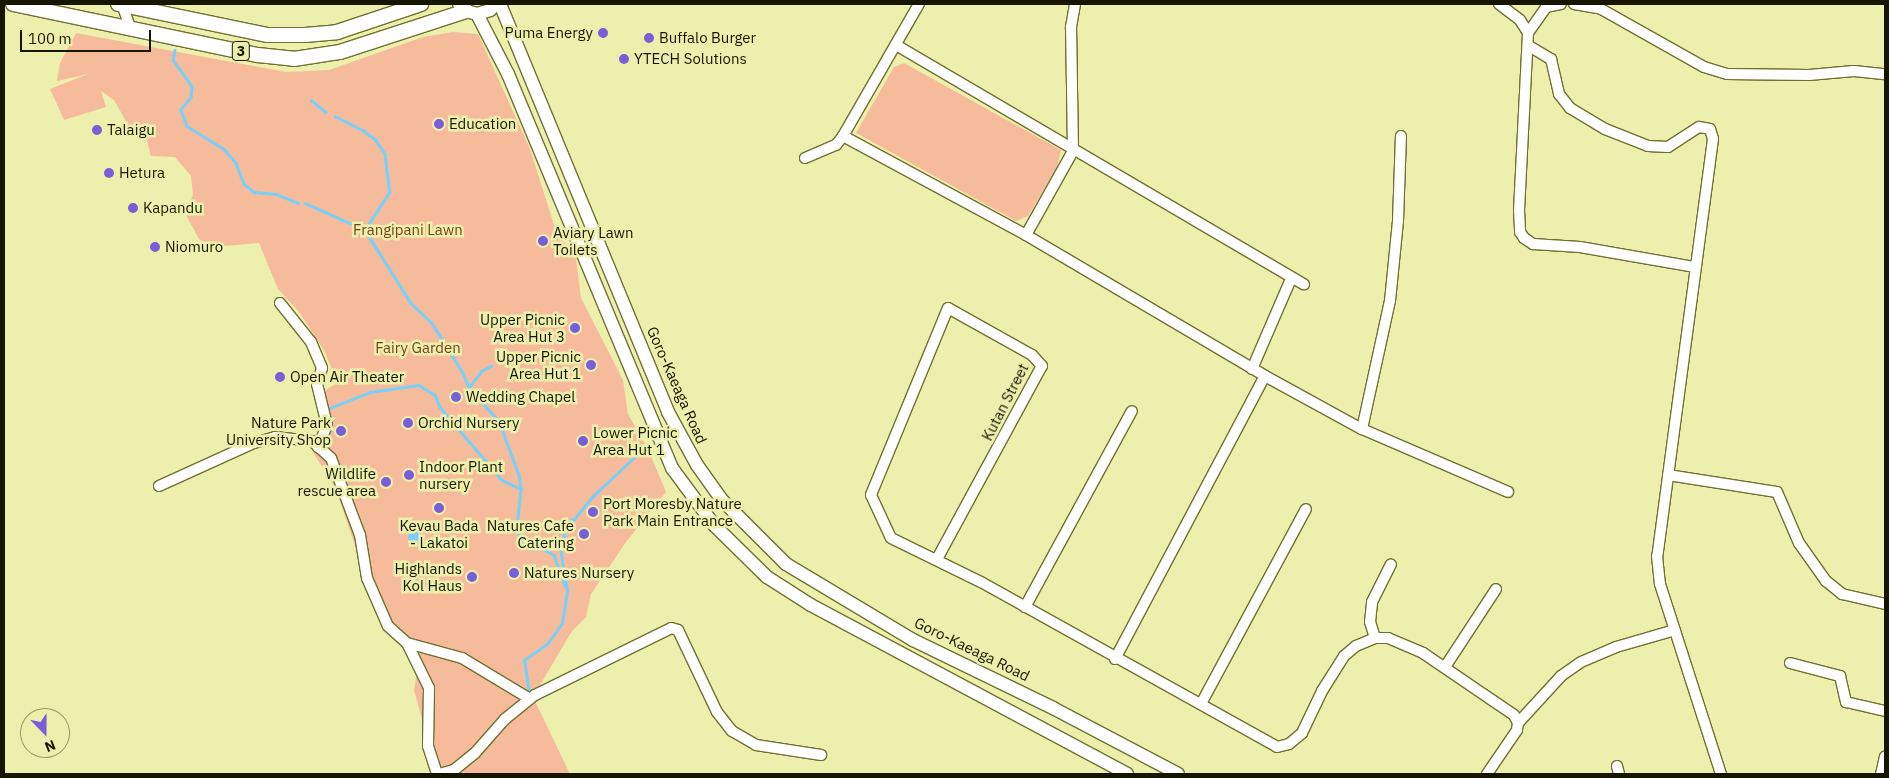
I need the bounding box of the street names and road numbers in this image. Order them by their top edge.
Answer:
road number: 3 [231,40,251,62]
street label: Goro-Kaeaga Road [643,324,711,446]
street label: Kutan Street [978,360,1032,444]
street label: Goro-Kaeaga Road [911,613,1033,685]

